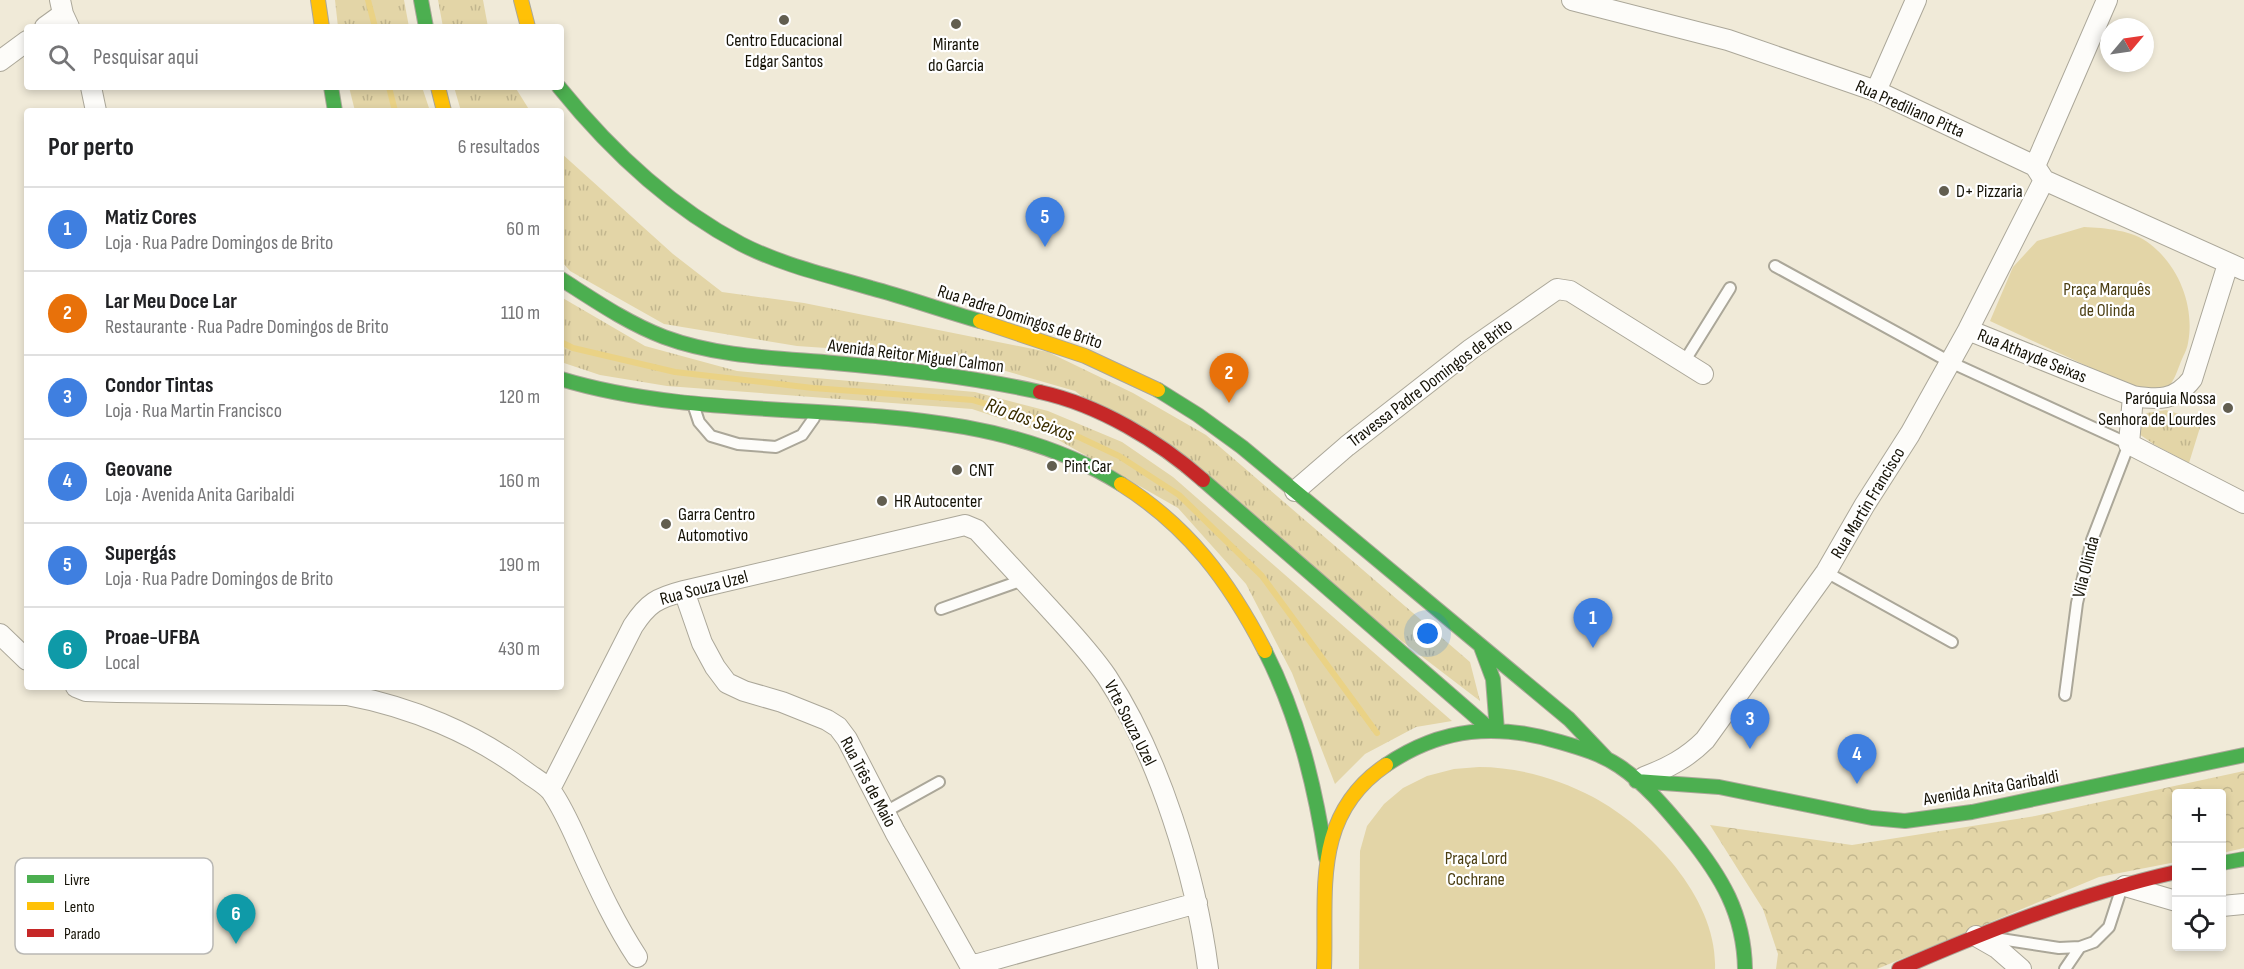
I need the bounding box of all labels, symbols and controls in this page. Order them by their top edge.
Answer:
marker: Centro Educacional Edgar Santos [777,13,791,27]
marker: Mirante do Garcia [949,17,963,31]
north arrow [2100,18,2154,72]
search box [24,24,564,90]
place label: Centro Educacional Edgar Santos [726,30,842,72]
place label: Mirante do Garcia [928,34,984,76]
icon: search [45,41,78,74]
text: Pesquisar aqui [93,44,198,71]
street label: Rua Prediliano Pitta [1852,76,1968,142]
text: Por perto [48,132,134,163]
text: 6 resultados [458,135,540,159]
place label: D+ Pizzaria [1956,181,2023,202]
marker: D+ Pizzaria [1937,184,1951,198]
pin: 5 [1026,198,1064,247]
text: Matiz Cores [105,204,197,231]
text: 1 [64,217,71,241]
text: 60 m [506,217,540,241]
text: Loja · Rua Padre Domingos de Brito [105,231,333,255]
park label: Praça Marquês de Olinda [2063,279,2151,321]
street label: Rua Padre Domingos de Brito [935,280,1105,354]
text: Lar Meu Doce Lar [105,288,237,315]
text: 2 [63,301,72,325]
text: 110 m [501,301,540,325]
street label: Travessa Padre Domingos de Brito [1344,314,1516,452]
text: Restaurante · Rua Padre Domingos de Brito [105,315,389,339]
street label: Rua Athayde Seixas [1974,325,2090,387]
street label: Avenida Reitor Miguel Calmon [826,335,1005,377]
pin: 2 [1210,354,1248,403]
text: Condor Tintas [105,372,214,399]
text: 3 [63,385,72,409]
text: 120 m [500,385,540,409]
place label: Paróquia Nossa Senhora de Lourdes [2098,388,2216,430]
water label: Rio dos Seixos [982,393,1078,447]
text: Loja · Rua Martin Francisco [105,399,282,423]
marker: Paróquia Nossa Senhora de Lourdes [2221,401,2235,415]
street label: Rua Martin Francisco [1827,444,1909,562]
text: Geovane [105,456,172,483]
place label: Pint Car [1064,456,1112,477]
marker: Pint Car [1045,459,1059,473]
place label: CNT [969,460,994,481]
marker: CNT [950,463,964,477]
text: 4 [63,469,72,493]
text: 160 m [499,469,540,493]
text: Loja · Avenida Anita Garibaldi [105,483,294,507]
place label: HR Autocenter [894,491,982,512]
marker: HR Autocenter [875,494,889,508]
place label: Garra Centro Automotivo [677,504,755,546]
marker: Garra Centro Automotivo [659,517,673,531]
street label: Vila Olinda [2068,534,2104,600]
text: Supergás [105,540,176,567]
text: 5 [63,553,72,577]
text: 190 m [499,553,540,577]
street label: Rua Souza Uzel [658,566,750,610]
text: Loja · Rua Padre Domingos de Brito [105,567,333,591]
pin: 1 [1574,598,1612,648]
your location [1413,619,1442,648]
text: Proae-UFBA [105,624,199,651]
text: 6 [63,637,72,661]
text: 430 m [498,637,540,661]
text: Local [105,651,140,675]
street label: Vrte Souza Uzel [1099,677,1161,769]
pin: 3 [1730,700,1770,749]
street label: Rua Três de Maio [835,733,901,831]
pin: 4 [1838,734,1876,784]
street label: Avenida Anita Garibaldi [1921,766,2060,810]
map controls [2172,789,2226,951]
button: + [2172,789,2226,843]
button: − [2172,843,2226,897]
park label: Praça Lord Cochrane [1445,848,1507,890]
legend [15,858,213,954]
text: Livre [64,871,90,890]
pin: 6 [216,894,256,944]
button: locate [2172,897,2226,951]
text: Lento [64,898,95,917]
text: Parado [64,925,101,944]

